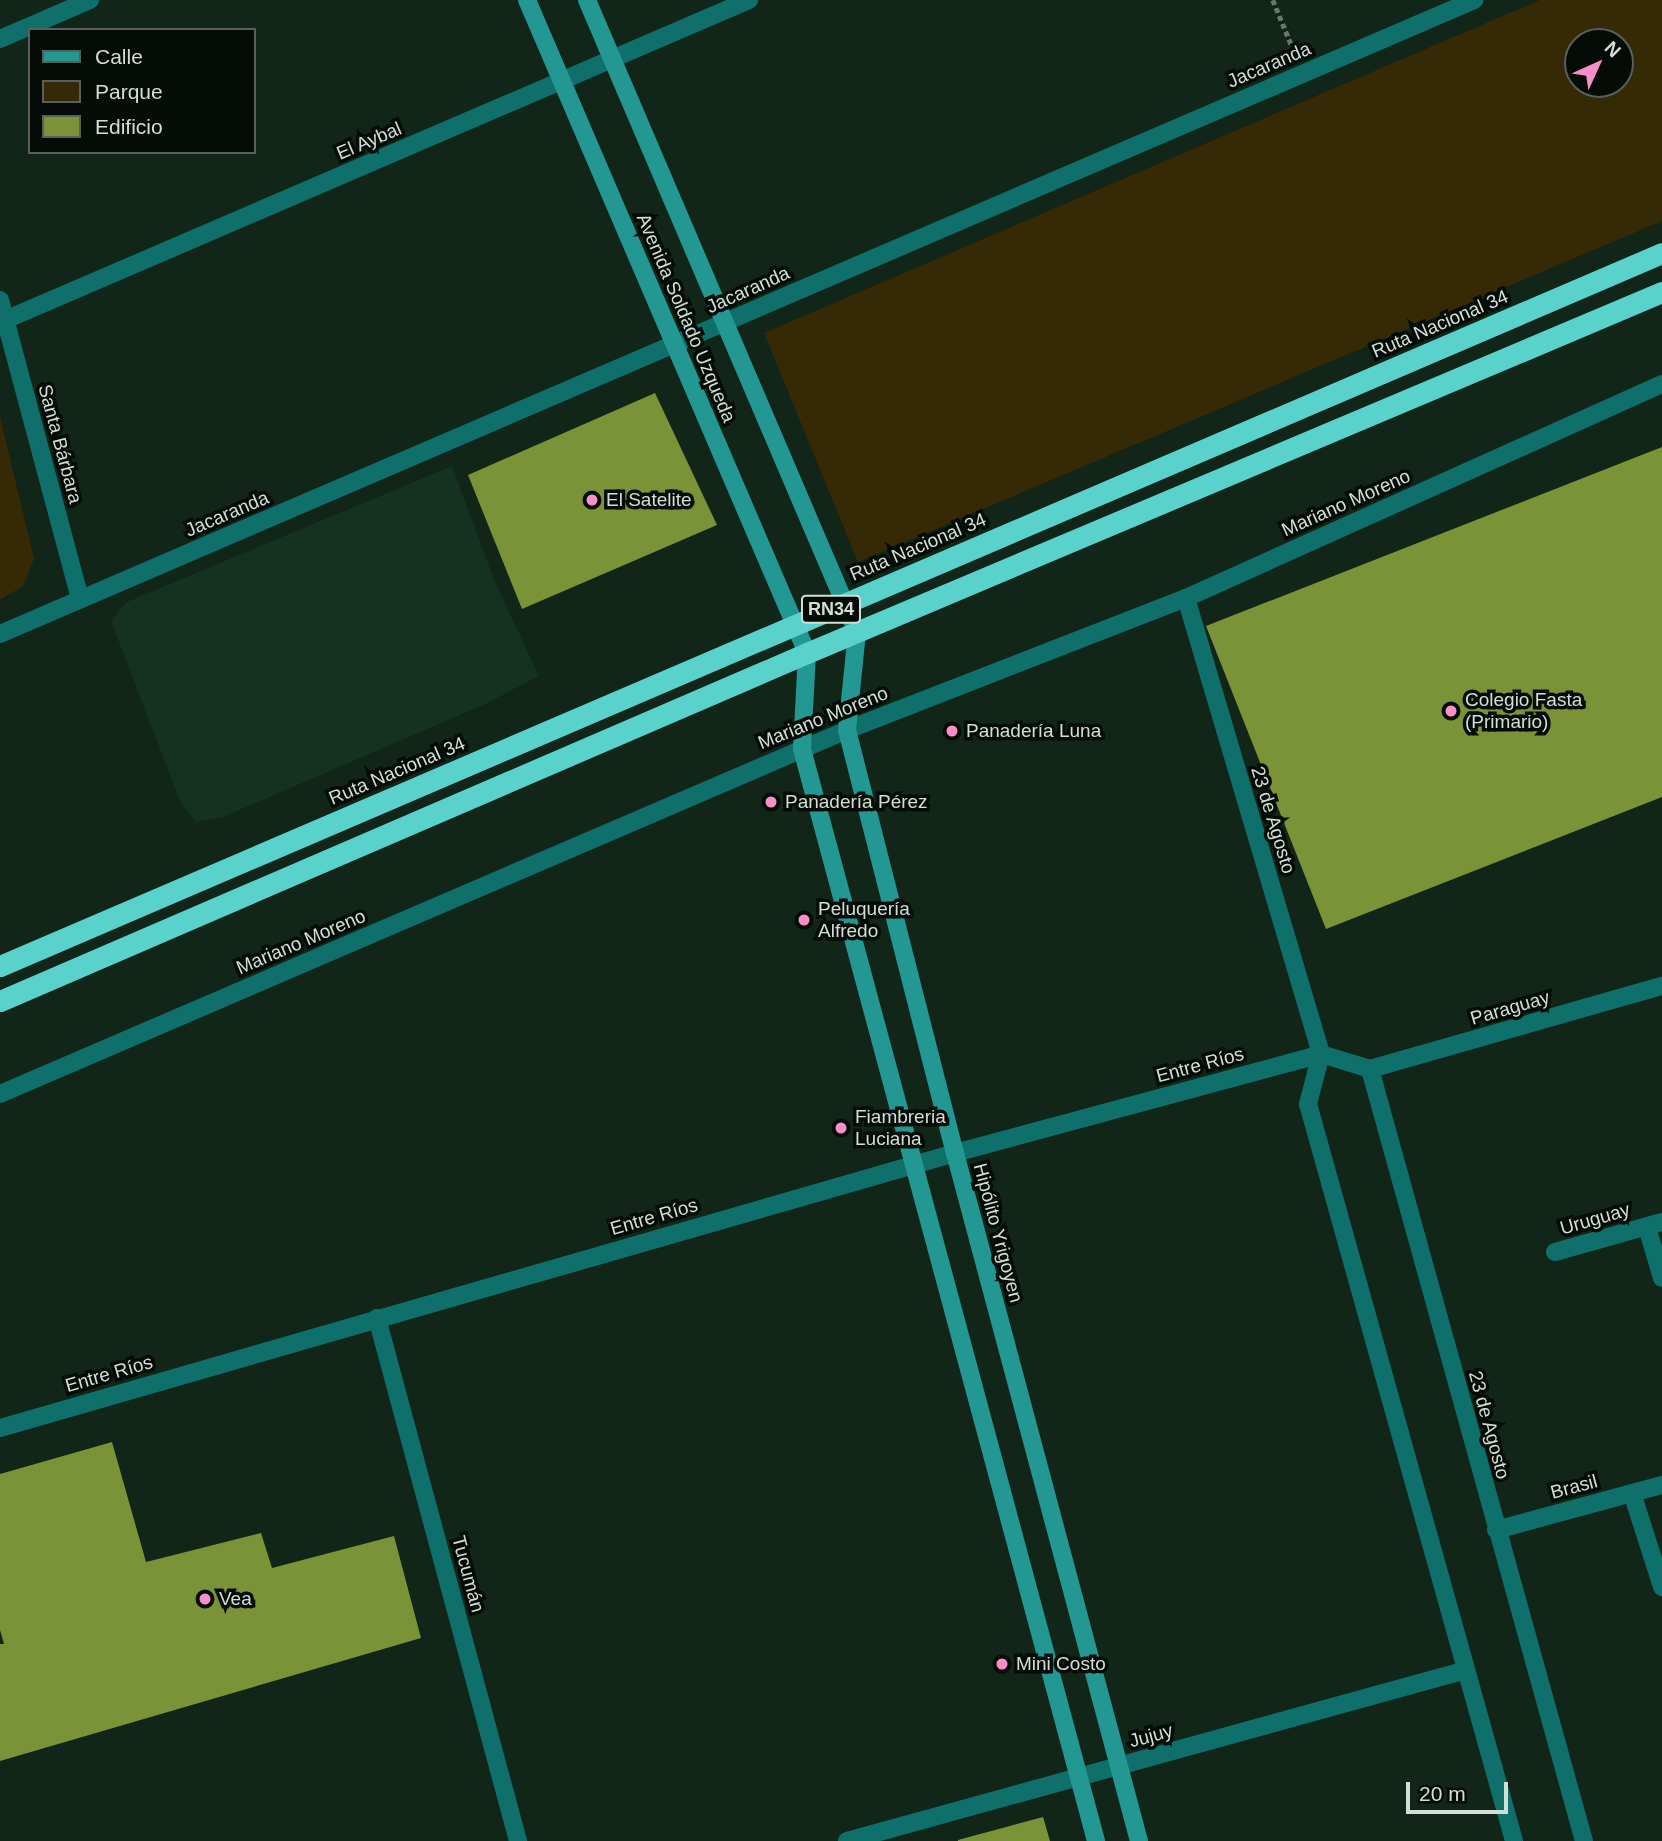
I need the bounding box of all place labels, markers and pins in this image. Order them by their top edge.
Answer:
place label: El Satelite [606,489,692,511]
marker: El Satelite [584,492,600,508]
place label: Colegio Fasta (Primario) [1465,689,1582,733]
marker: Colegio Fasta (Primario) [1443,703,1459,719]
place label: Panadería Luna [966,720,1101,742]
marker: Panadería Luna [944,723,960,739]
place label: Panadería Pérez [785,791,928,813]
marker: Panadería Pérez [763,794,779,810]
place label: Peluquería Alfredo [818,898,910,942]
marker: Peluquería Alfredo [796,912,812,928]
place label: Fiambreria Luciana [855,1106,946,1150]
marker: Fiambreria Luciana [833,1120,849,1136]
place label: Vea [219,1588,252,1610]
marker: Vea [197,1591,213,1607]
place label: Mini Costo [1016,1653,1106,1675]
marker: Mini Costo [994,1656,1010,1672]

